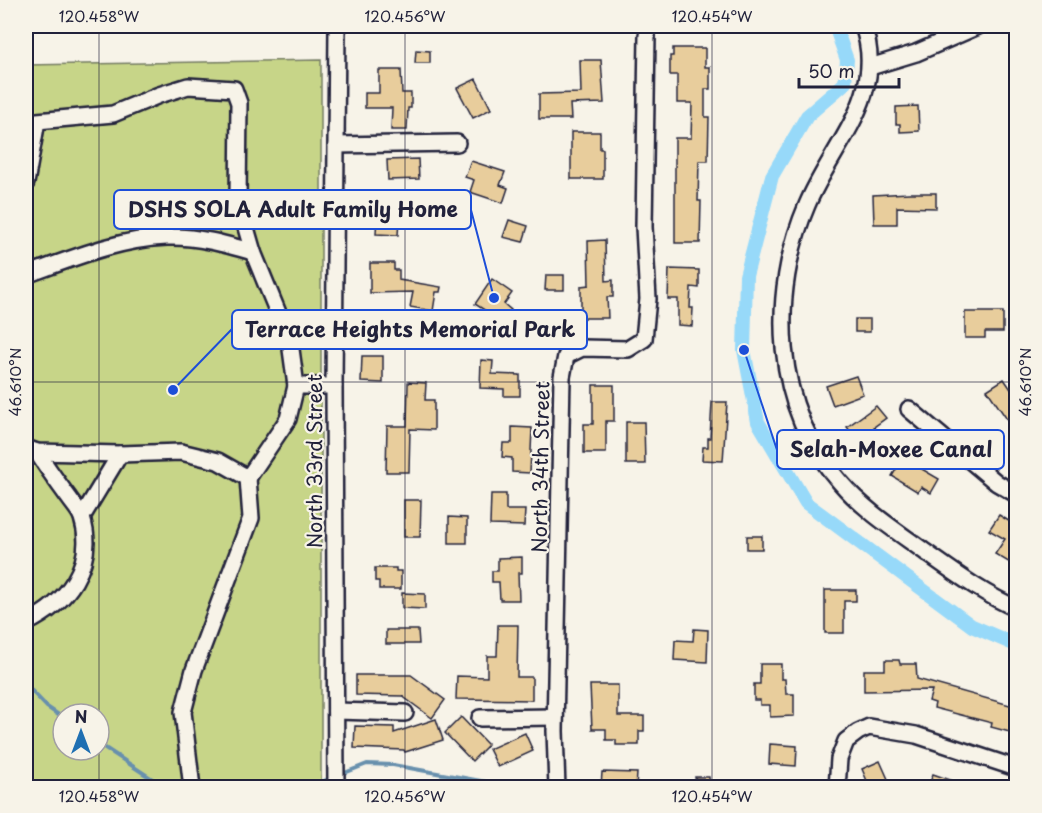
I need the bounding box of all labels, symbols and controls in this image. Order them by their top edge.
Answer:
text: 120.458°W [59,4,140,27]
text: 120.456°W [365,4,446,27]
text: 120.454°W [672,4,753,27]
scale bar [799,51,900,89]
text: 50 m [808,57,855,84]
callout: DSHS SOLA Adult Family Home [114,190,471,229]
text: DSHS SOLA Adult Family Home [128,192,458,224]
callout: Terrace Heights Memorial Park [232,310,587,349]
text: Terrace Heights Memorial Park [245,312,575,344]
text: 46.610°N [3,348,26,416]
text: 46.610°N [1013,348,1036,416]
street label: North 33rd Street [299,374,329,548]
street label: North 34th Street [524,381,556,553]
callout: Selah-Moxee Canal [777,430,1004,469]
text: Selah-Moxee Canal [790,432,992,464]
north arrow [51,702,111,762]
text: N [75,704,87,728]
text: 120.458°W [59,784,140,807]
text: 120.456°W [365,784,446,807]
text: 120.454°W [672,784,753,807]

